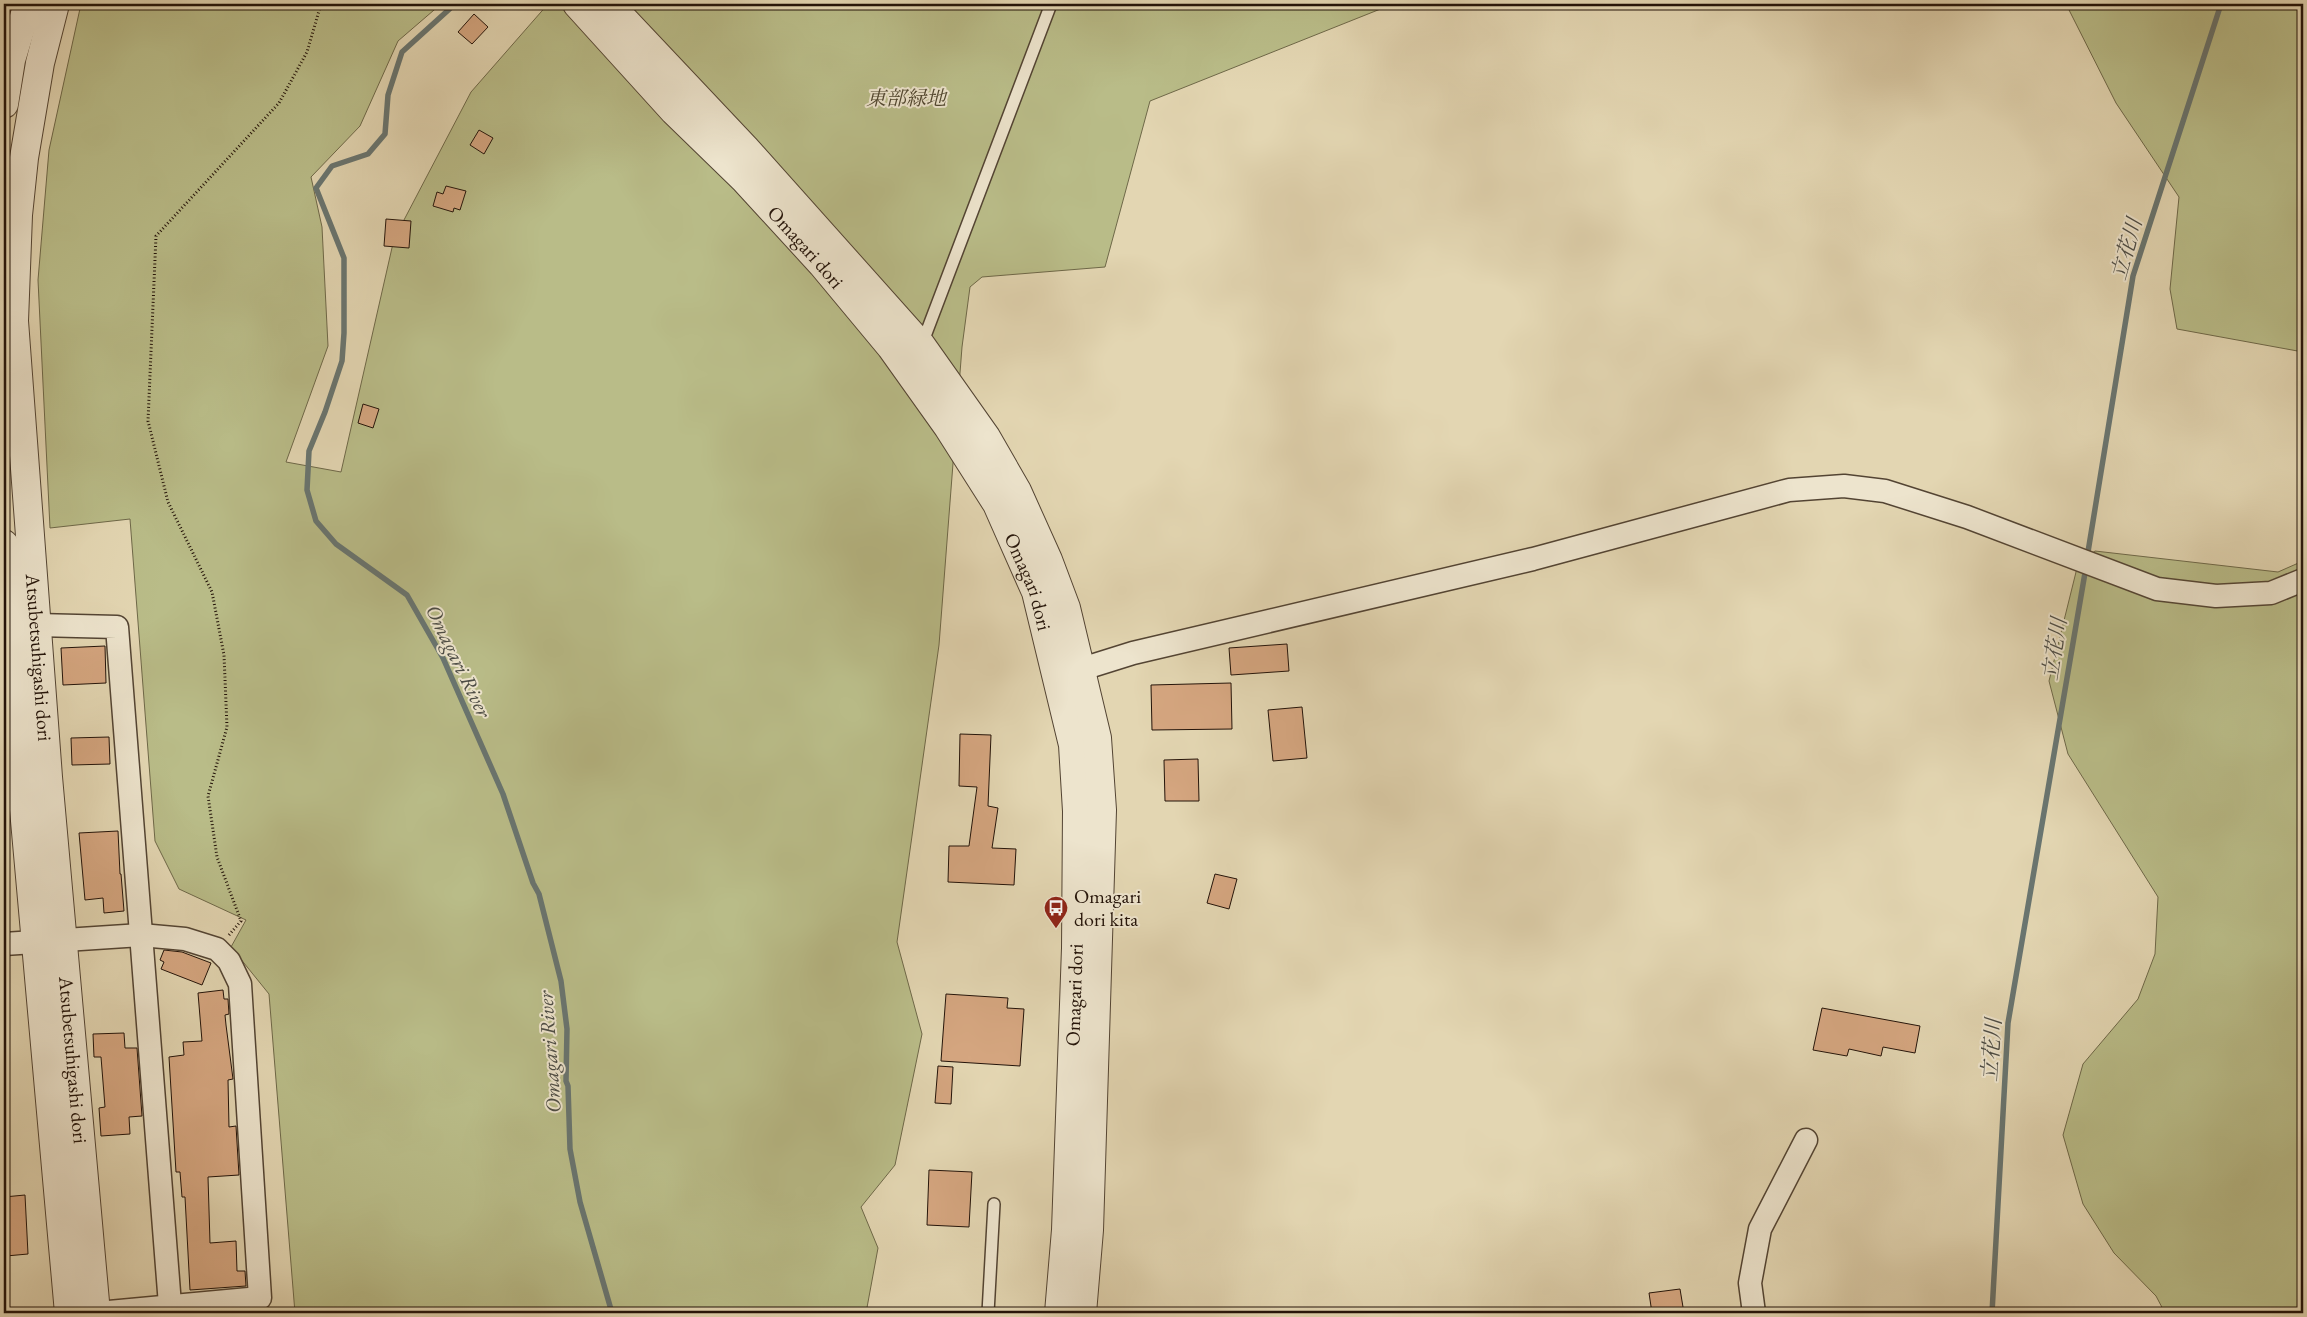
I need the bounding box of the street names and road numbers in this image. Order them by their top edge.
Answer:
street label: Omagari dori [762,200,850,294]
street label: Omagari dori [998,529,1058,633]
street label: Atsubetsuhigashi dori [20,572,58,742]
street label: Omagari dori [1059,943,1089,1047]
street label: Atsubetsuhigashi dori [53,974,94,1145]

